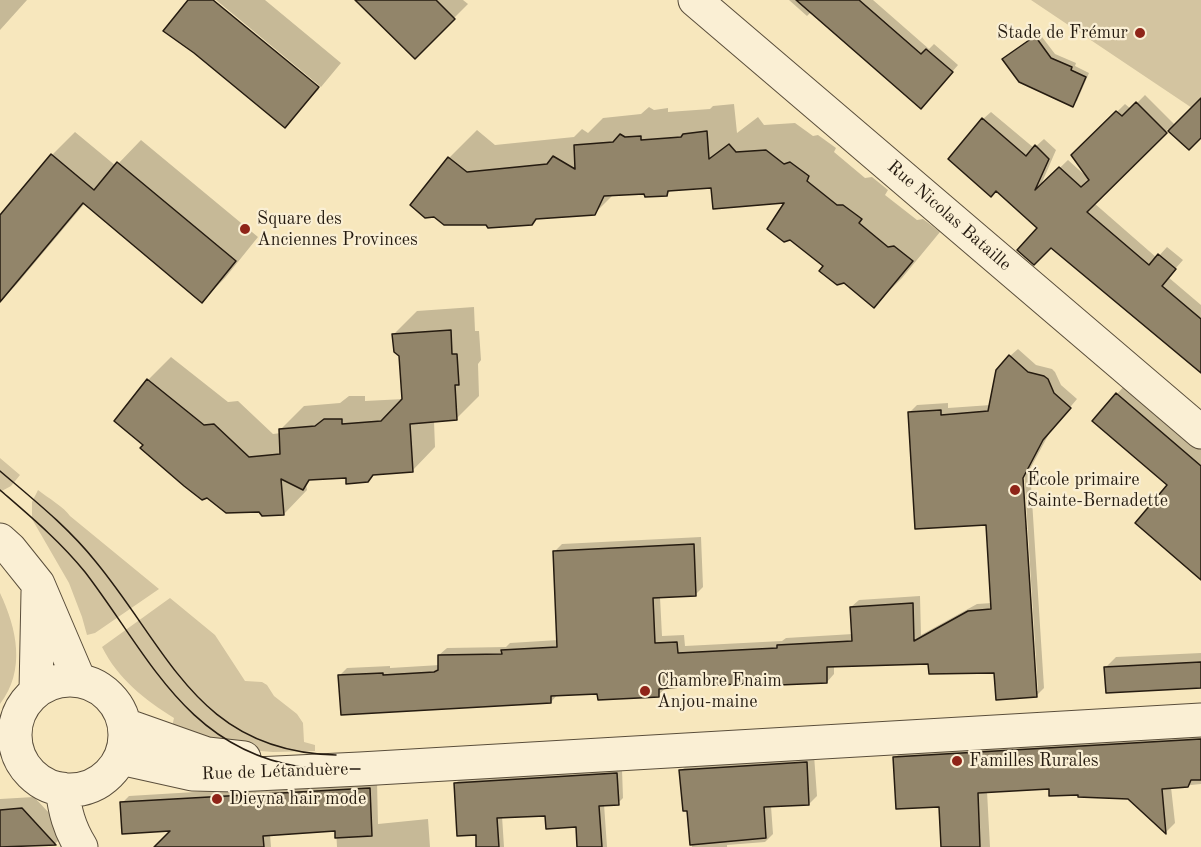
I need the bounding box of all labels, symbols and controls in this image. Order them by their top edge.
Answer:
place label: Stade de Frémur [997,22,1128,44]
marker: Stade de Frémur [1133,26,1147,40]
street label: Rue Nicolas Bataille [883,156,1015,276]
place label: Square des Anciennes Provinces [257,208,418,250]
marker: Square des Anciennes Provinces [238,222,252,236]
place label: École primaire Sainte-Bernadette [1027,469,1168,512]
marker: École primaire Sainte-Bernadette [1008,483,1022,497]
place label: Chambre Fnaim Anjou-maine [657,670,782,712]
marker: Chambre Fnaim Anjou-maine [638,684,652,698]
place label: Familles Rurales [969,750,1099,772]
marker: Familles Rurales [950,754,964,768]
street label: Rue de Létanduère [201,759,349,785]
place label: Dieyna hair mode [229,788,366,810]
marker: Dieyna hair mode [210,792,224,806]

